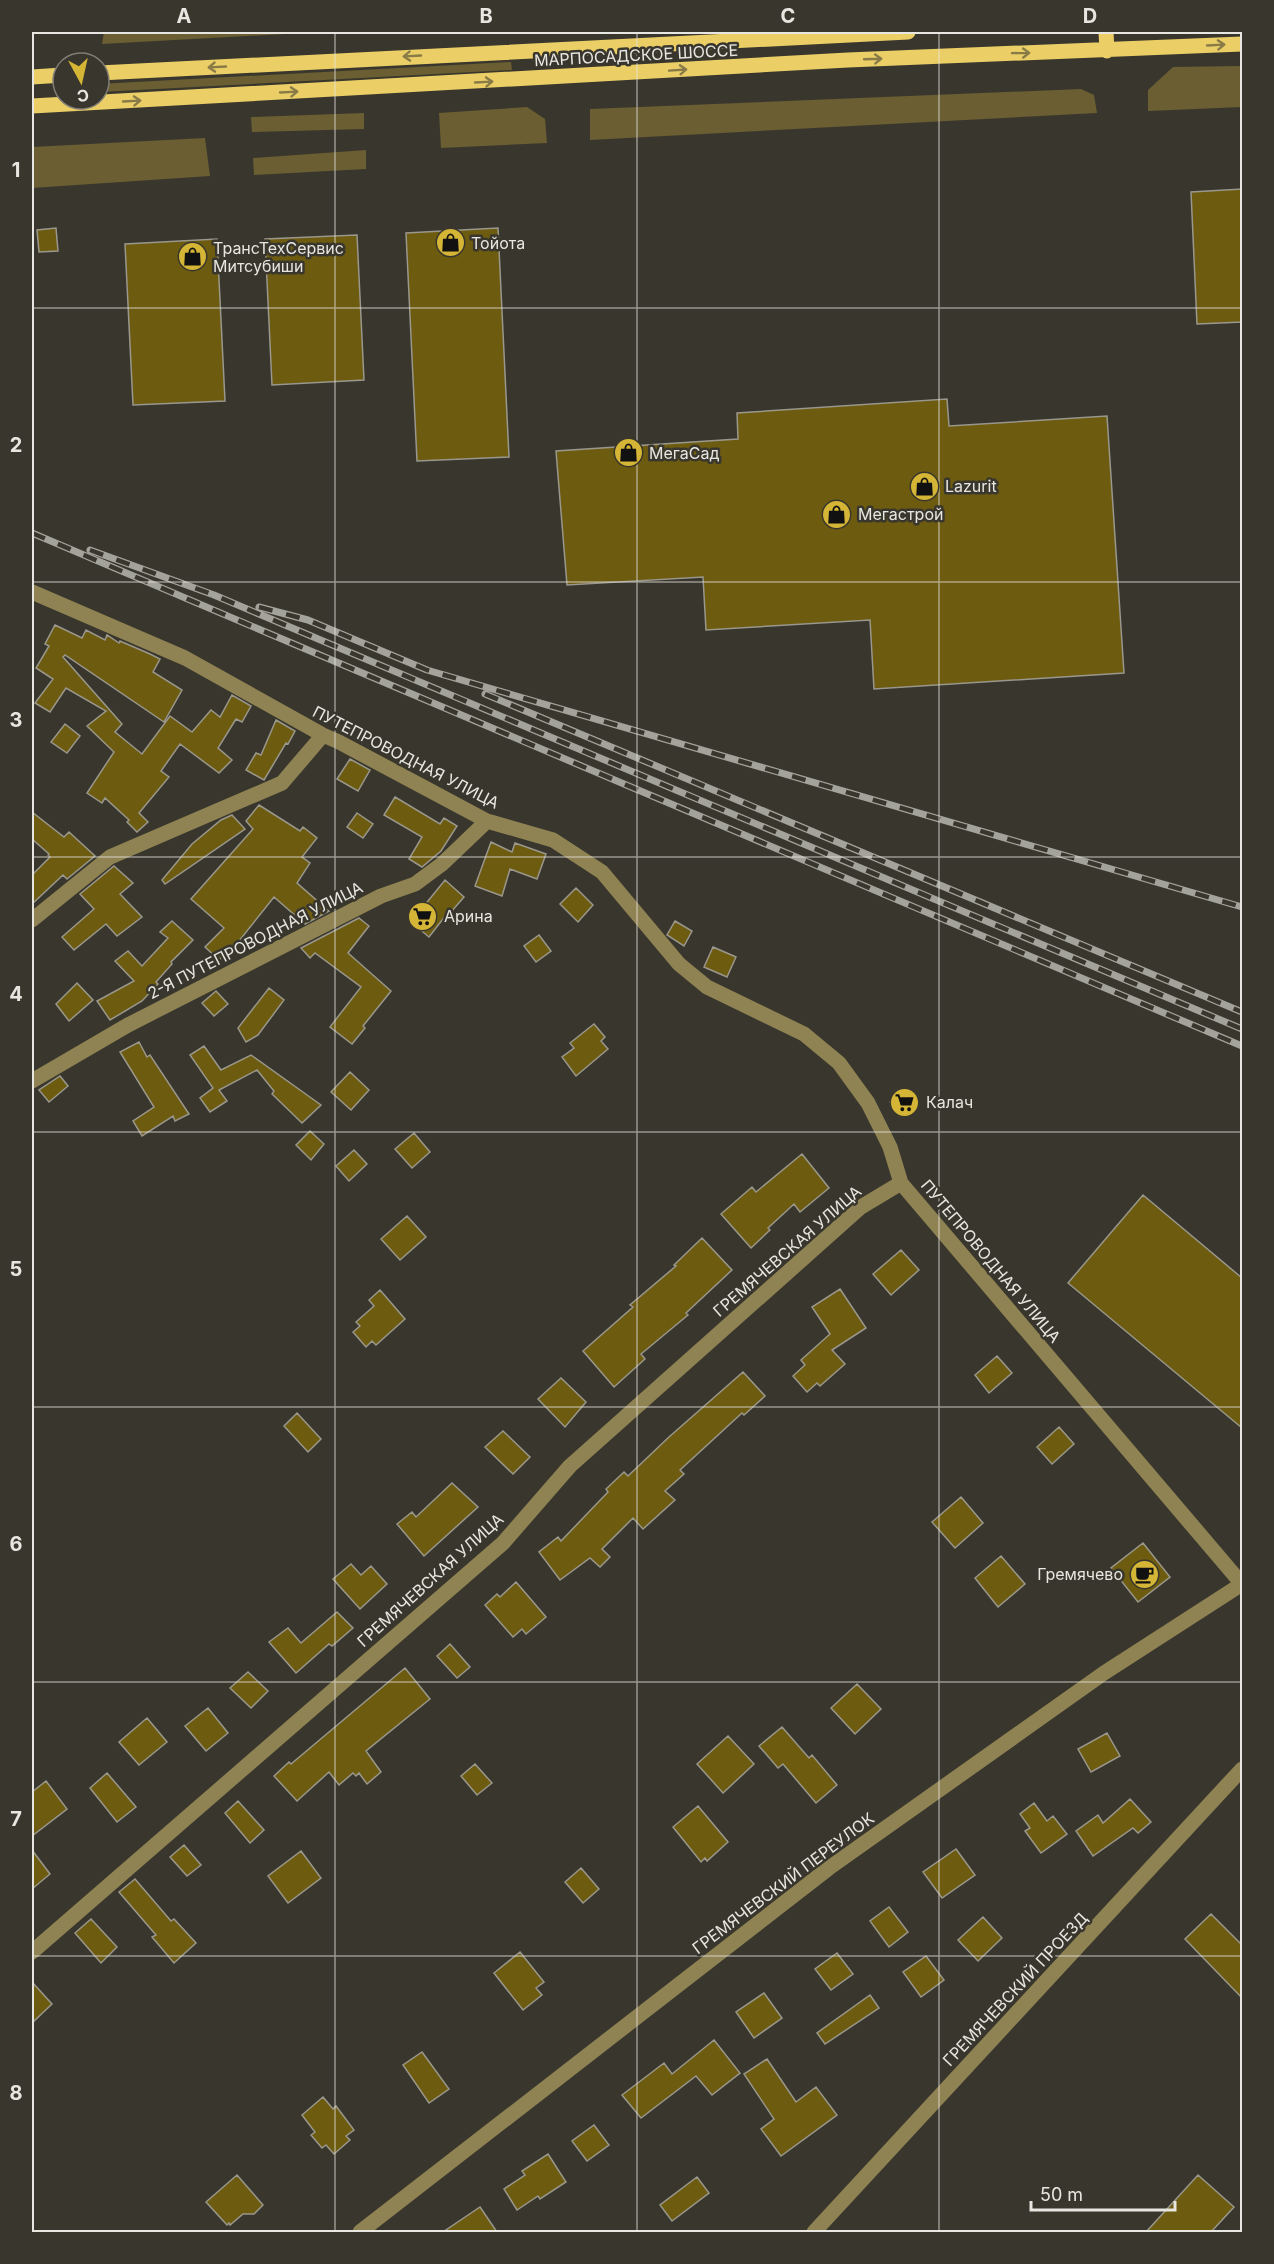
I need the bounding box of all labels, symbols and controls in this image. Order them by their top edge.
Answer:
text: A [177,4,192,28]
text: B [479,4,493,28]
text: C [781,4,795,28]
text: D [1083,4,1097,28]
street label: МАРПОСАДСКОЕ ШОССЕ [534,40,738,70]
one-way arrow [1206,40,1226,51]
one-way arrow [1011,47,1031,59]
north arrow [51,51,111,111]
one-way arrow [403,51,423,62]
one-way arrow [863,53,883,64]
one-way arrow [208,61,228,72]
one-way arrow [668,65,688,76]
one-way arrow [473,76,493,87]
text: С [76,85,90,107]
one-way arrow [279,87,299,98]
one-way arrow [121,95,141,106]
text: 1 [12,158,20,182]
shop icon: Тойота [434,227,466,259]
place label: Тойота [471,233,525,253]
place label: ТрансТехСервис Митсубиши [213,238,344,276]
shop icon: ТрансТехСервис Митсубиши [176,241,208,273]
text: 2 [10,433,22,457]
shop icon: МегаСад [612,437,644,469]
place label: МегаСад [649,443,719,463]
shop icon: Lazurit [908,470,940,502]
place label: Lazurit [945,476,997,496]
shop icon: Мегастрой [821,498,853,530]
place label: Мегастрой [858,504,943,524]
street label: ПУТЕПРОВОДНАЯ УЛИЦА [309,701,503,813]
text: 3 [10,708,22,732]
street label: 2-Я ПУТЕПРОВОДНАЯ УЛИЦА [144,877,366,1003]
supermarket icon: Арина [407,900,439,932]
place label: Арина [444,906,493,926]
text: 4 [9,982,23,1006]
supermarket icon: Калач [889,1086,921,1118]
place label: Калач [926,1092,973,1112]
street label: ПУТЕПРОВОДНАЯ УЛИЦА [917,1175,1065,1347]
street label: ГРЕМЯЧЕВСКАЯ УЛИЦА [709,1181,865,1321]
text: 5 [10,1257,22,1281]
street label: ГРЕМЯЧЕВСКАЯ УЛИЦА [353,1509,507,1651]
text: 6 [10,1532,23,1556]
cafe icon: Гремячево [1128,1558,1160,1590]
place label: Гремячево [1037,1564,1123,1584]
text: 7 [10,1807,22,1831]
street label: ГРЕМЯЧЕВСКИЙ ПЕРЕУЛОК [688,1808,878,1958]
street label: ГРЕМЯЧЕВСКИЙ ПРОЕЗД [938,1908,1092,2070]
text: 8 [9,2081,23,2105]
scale bar [1031,2174,1175,2212]
text: 50 m [1040,2184,1083,2205]

